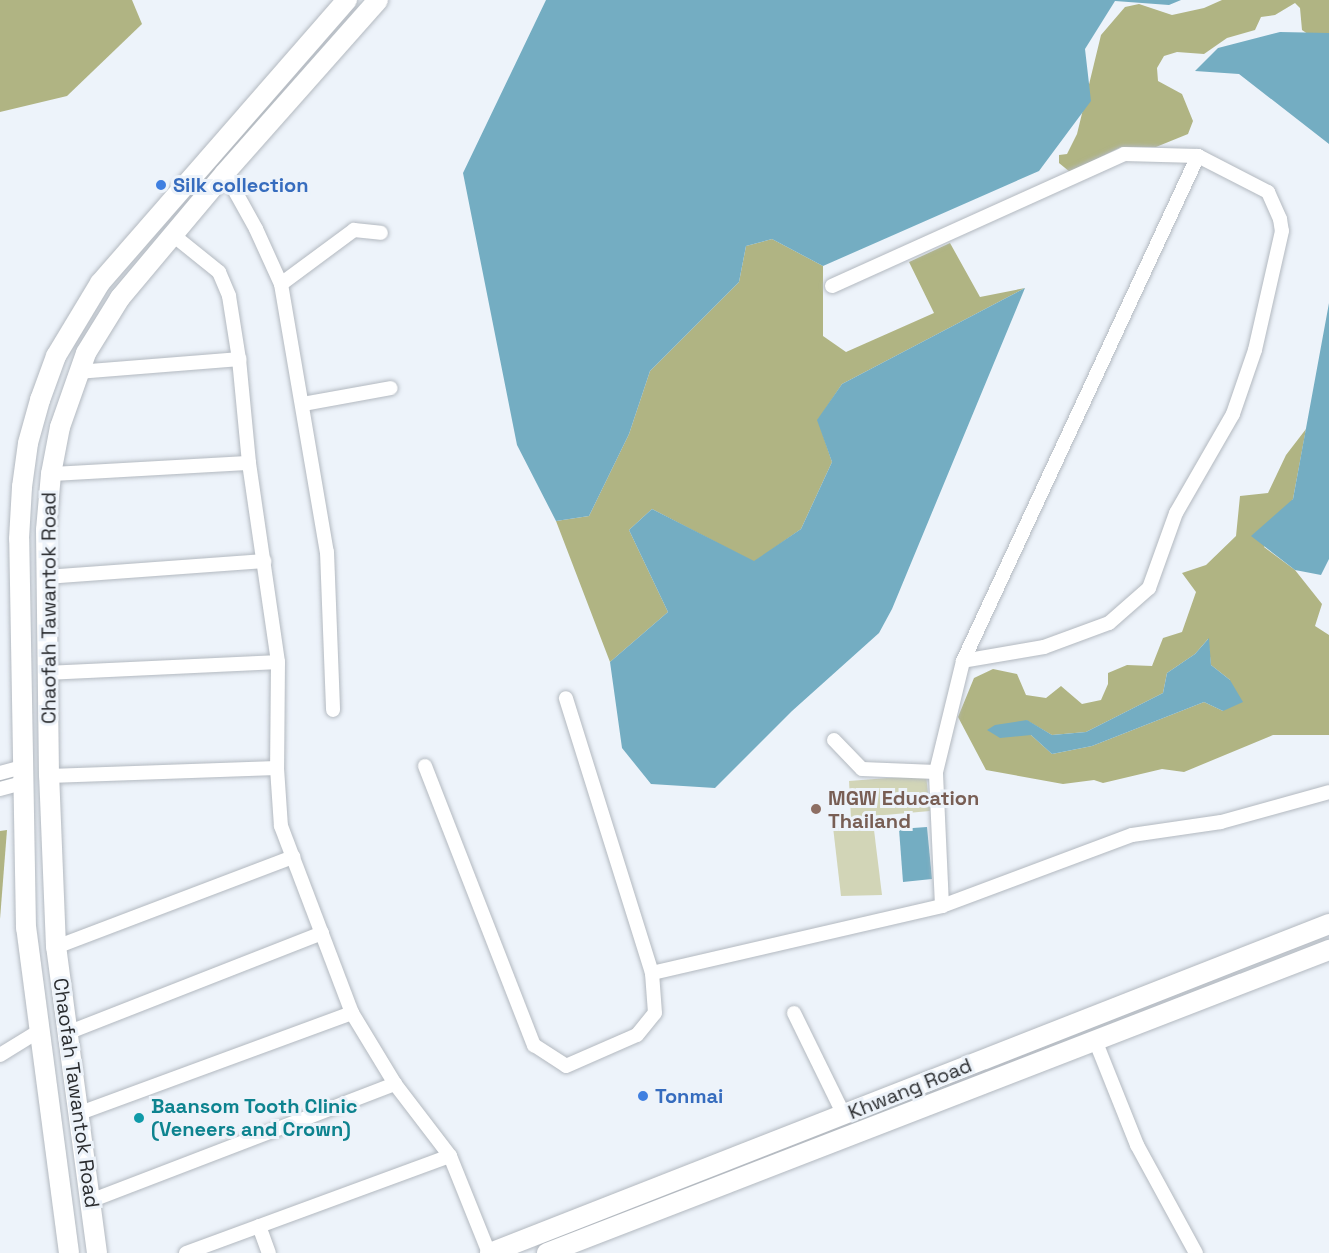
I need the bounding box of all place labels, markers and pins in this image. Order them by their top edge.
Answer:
place label: Silk collection [173,173,309,197]
marker: Silk collection [154,178,168,192]
place label: MGW Education Thailand [828,786,980,833]
marker: MGW Education Thailand [809,802,823,816]
place label: Tonmai [655,1084,723,1108]
marker: Tonmai [636,1089,650,1103]
place label: Baansom Tooth Clinic (Veneers and Crown) [151,1094,358,1141]
marker: Baansom Tooth Clinic (Veneers and Crown) [132,1111,146,1125]

